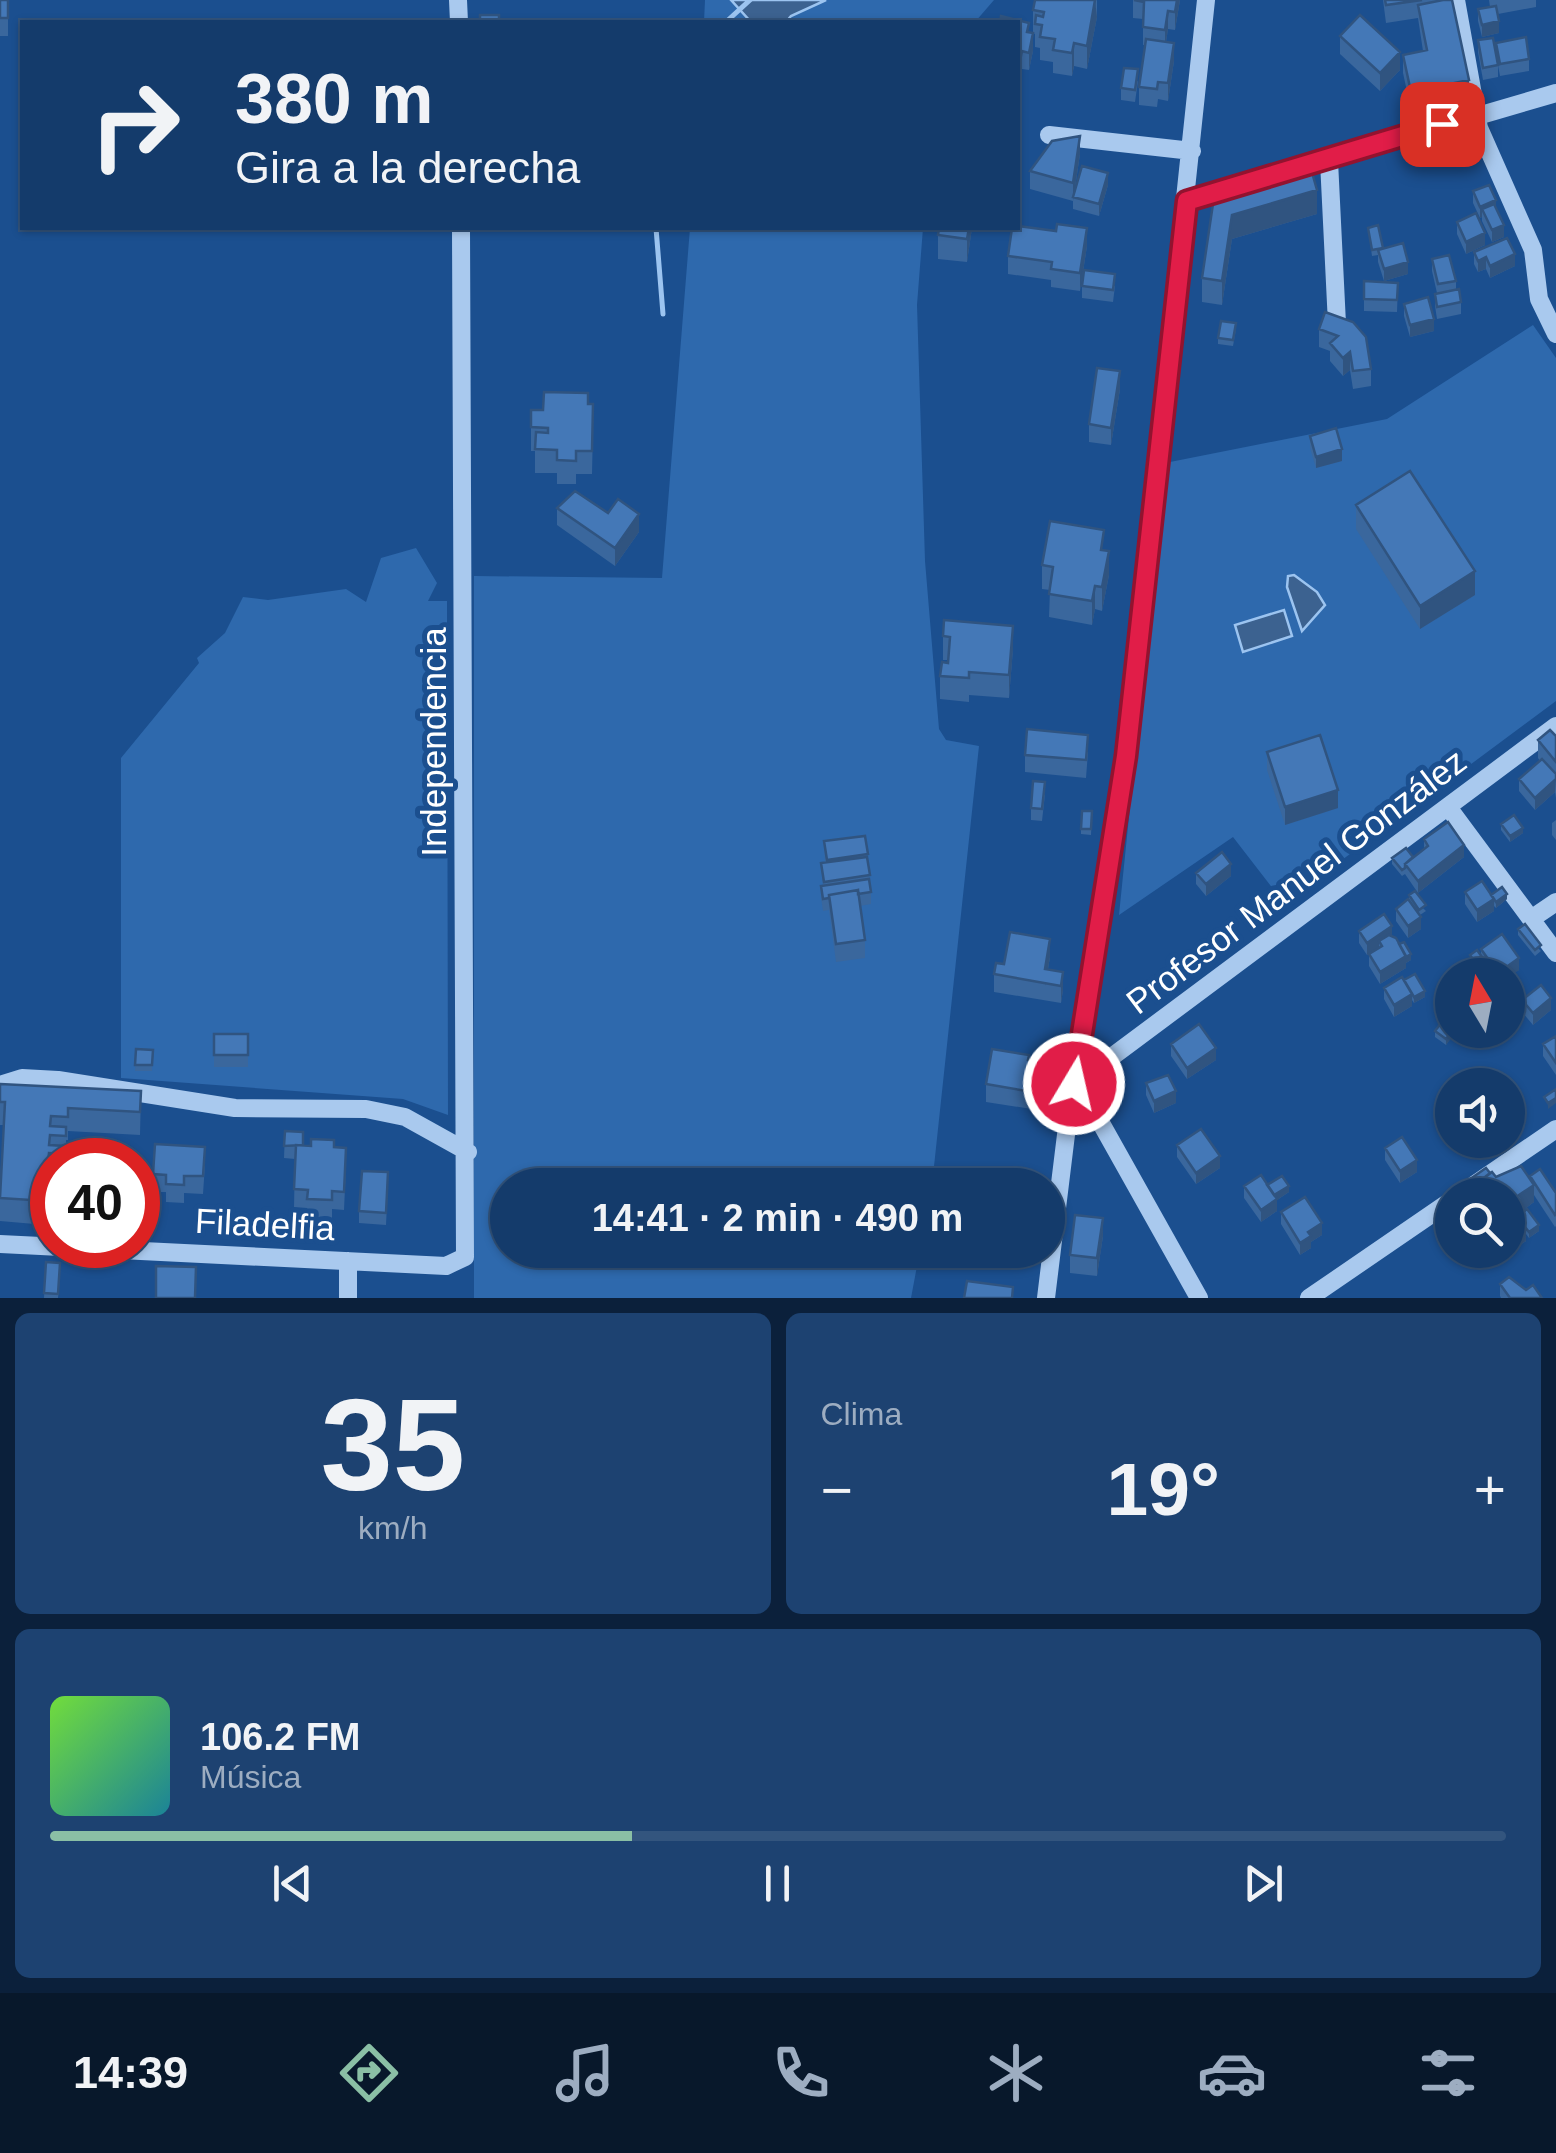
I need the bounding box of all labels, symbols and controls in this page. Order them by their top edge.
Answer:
icon: right [70,60,200,190]
text: 380 m [235,60,433,138]
pin [1400,82,1485,167]
icon: arrive [1415,97,1470,152]
text: Gira a la derecha [235,142,580,193]
street label: Independencia [414,627,453,857]
street label: Profesor Manuel González [1119,741,1473,1021]
north arrow [1435,958,1525,1048]
map controls [1435,958,1525,1268]
position arrow [1022,1032,1126,1136]
button: sound [1435,1068,1525,1158]
speed limit sign: 40 [30,1138,160,1268]
button: search [1435,1178,1525,1268]
text: 14:41 · 2 min · 490 m [592,1197,963,1239]
street label: Filadelfia [194,1201,336,1247]
text: 35 [320,1372,465,1518]
text: Clima [821,1396,902,1432]
text: 19° [1107,1447,1220,1531]
text: − [821,1459,853,1521]
text: + [1474,1459,1506,1521]
text: km/h [358,1510,427,1546]
text: 106.2 FM [200,1716,361,1758]
text: Música [200,1759,301,1795]
icon: previous [265,1856,320,1911]
icon: pause [750,1856,805,1911]
icon: next [1236,1856,1291,1911]
icon: directions [334,2038,404,2108]
icon: music [550,2038,620,2108]
icon: phone [766,2038,836,2108]
icon: climate [981,2038,1051,2108]
icon: car [1197,2038,1267,2108]
icon: filters [1413,2038,1483,2108]
text: 14:39 [73,2047,188,2098]

